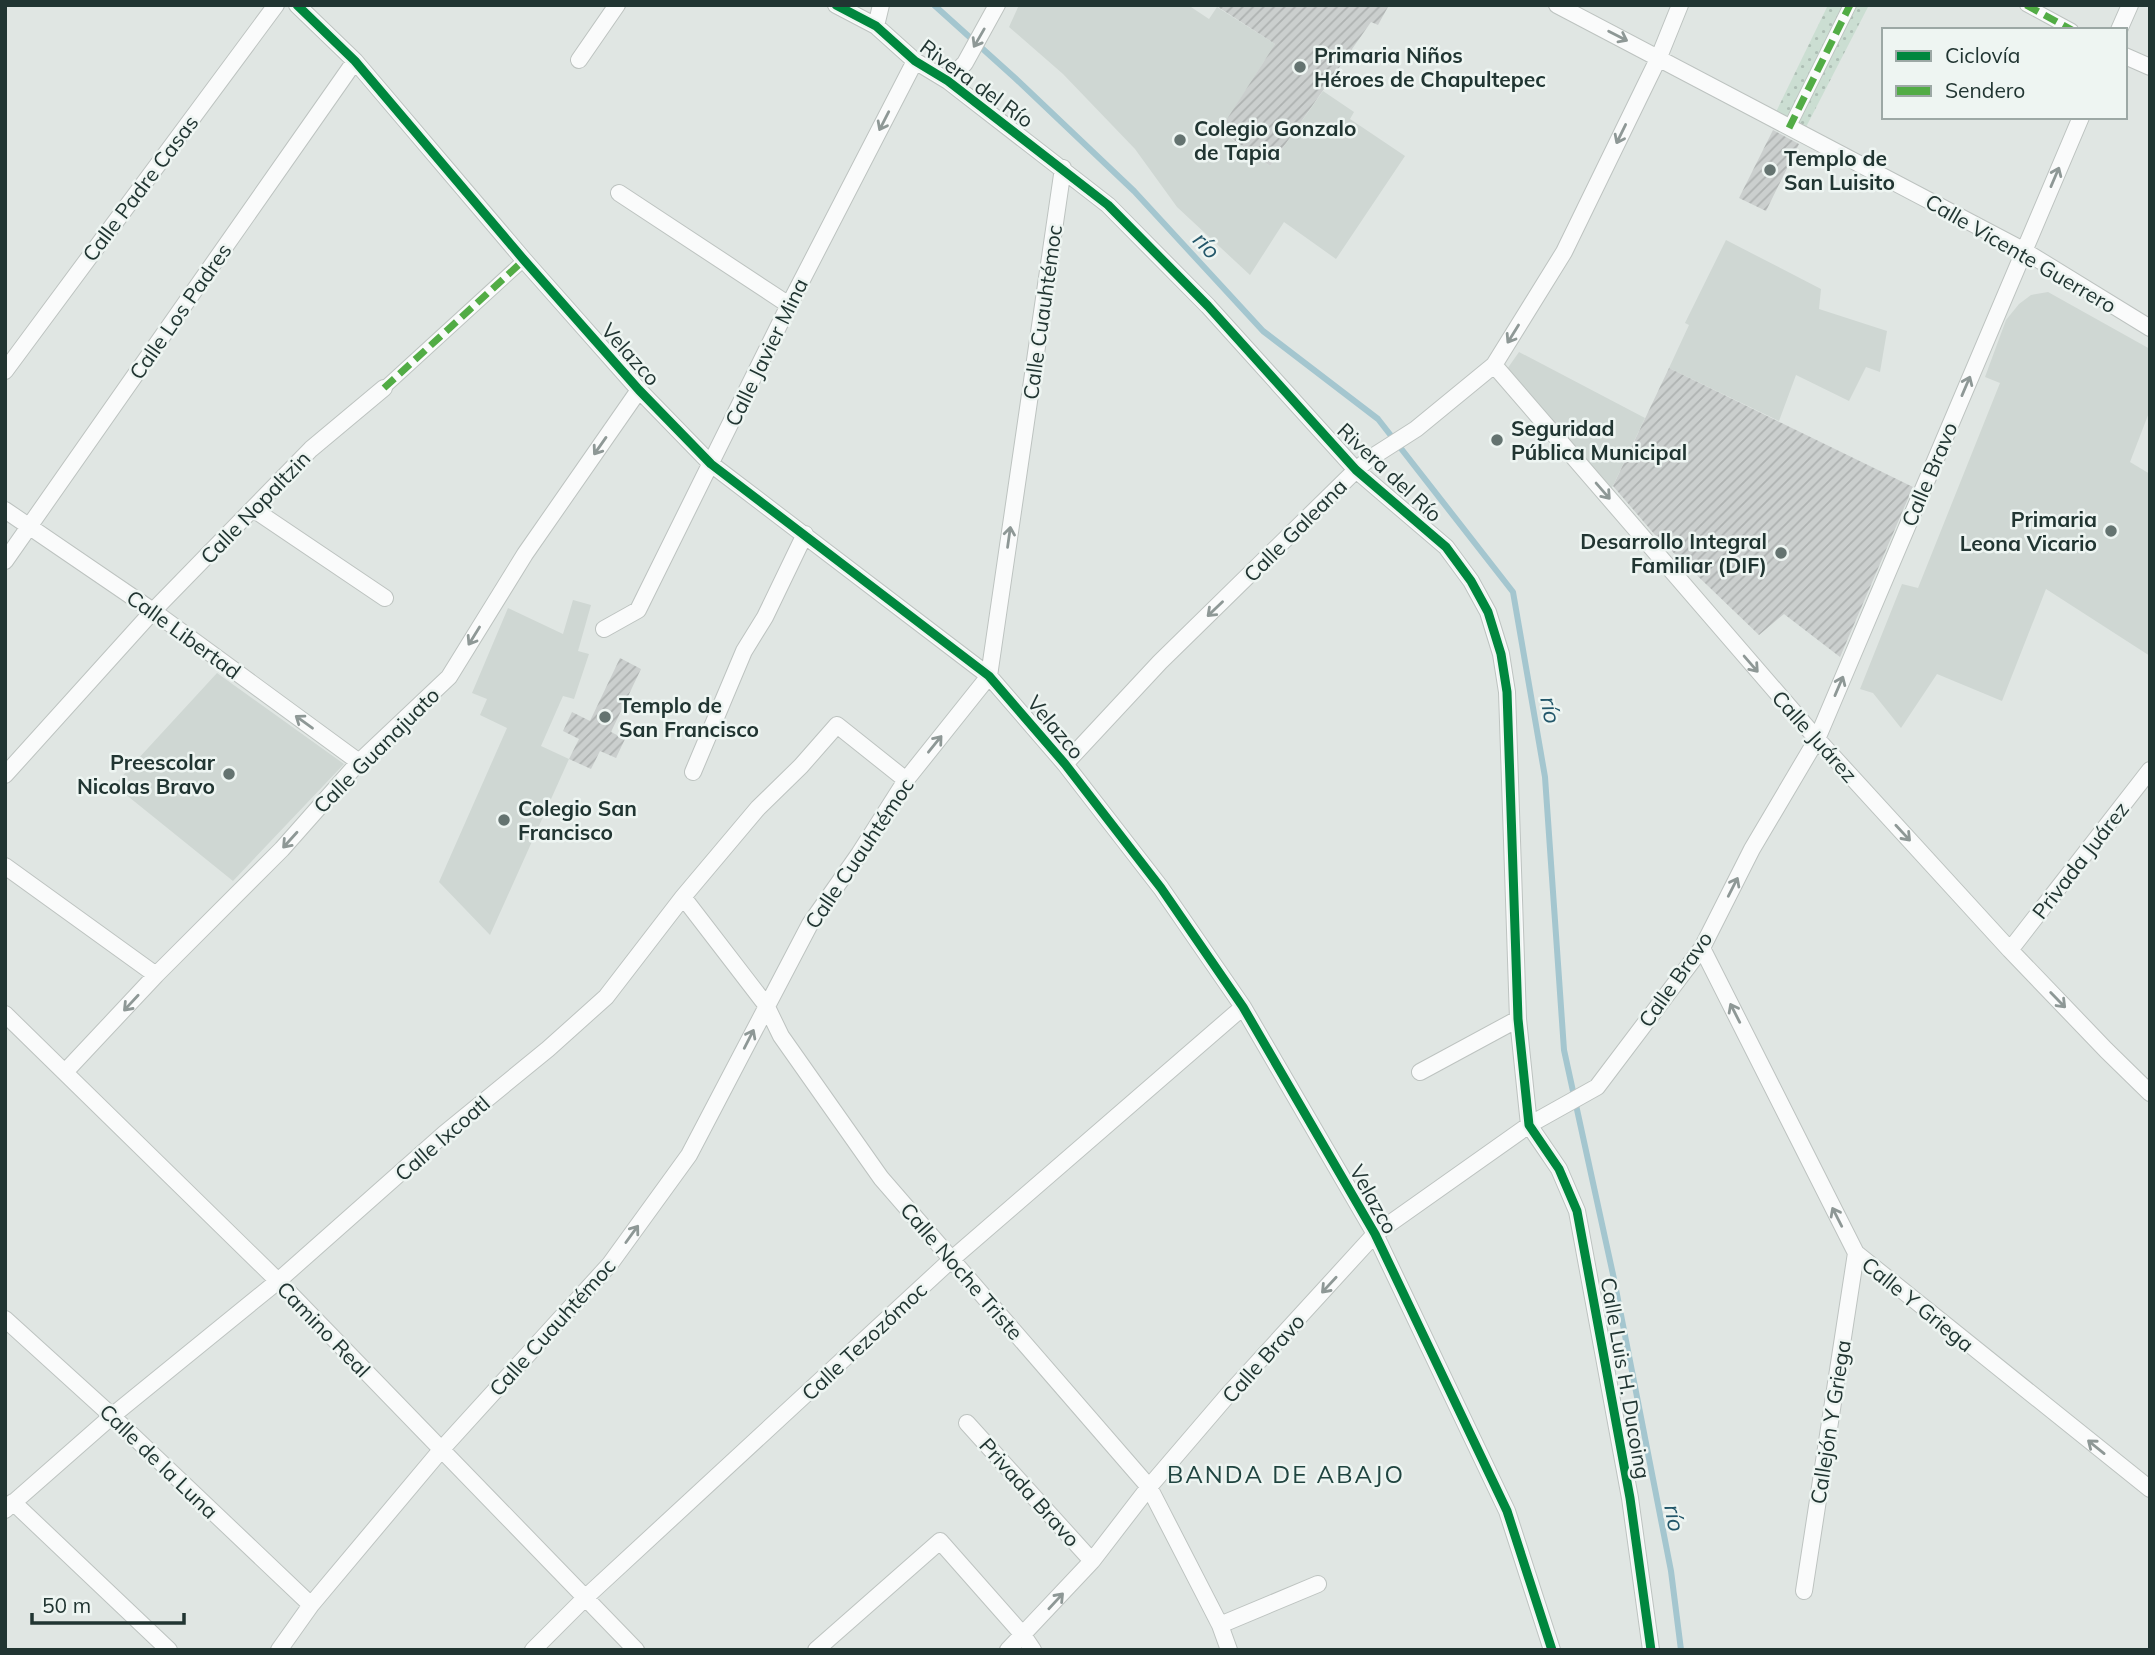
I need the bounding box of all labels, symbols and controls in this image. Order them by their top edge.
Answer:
one-way arrow [972,27,985,48]
legend [1882,28,2127,119]
one-way arrow [1607,30,1628,44]
street label: Rivera del Río [915,33,1039,133]
place label: Primaria Niños Héroes de Chapultepec [1314,42,1546,92]
text: Ciclovía [1945,42,2020,68]
marker: Primaria Niños Héroes de Chapultepec [1292,59,1308,75]
text: Sendero [1945,77,2025,103]
street label: Calle Padre Casas [77,110,203,266]
one-way arrow [876,110,890,131]
place label: Colegio Gonzalo de Tapia [1194,115,1356,165]
one-way arrow [1614,123,1627,144]
marker: Colegio Gonzalo de Tapia [1172,132,1188,148]
place label: Templo de San Luisito [1784,145,1895,195]
marker: Templo de San Luisito [1762,162,1778,178]
one-way arrow [2049,167,2062,188]
street label: Calle Vicente Guerrero [1921,188,2121,318]
street label: Calle Cuauhtémoc [1017,223,1067,401]
water label: río [1187,225,1227,265]
street label: Calle Los Padres [123,238,237,384]
street label: Calle Javier Mina [719,274,813,430]
street label: Velazco [596,317,666,391]
one-way arrow [1506,324,1520,344]
one-way arrow [1960,376,1973,397]
place label: Seguridad Pública Municipal [1511,415,1687,465]
street label: Rivera del Río [1332,417,1448,527]
street label: Calle Bravo [1895,418,1963,530]
marker: Seguridad Pública Municipal [1489,432,1505,448]
one-way arrow [593,436,607,455]
street label: Calle Nopaltzin [195,445,315,569]
street label: Calle Galeana [1238,473,1352,587]
one-way arrow [1595,482,1611,500]
place label: Primaria Leona Vicario [1960,506,2097,556]
marker: Primaria Leona Vicario [2103,523,2119,539]
one-way arrow [1003,526,1016,549]
place label: Desarrollo Integral Familiar (DIF) [1580,528,1767,578]
marker: Desarrollo Integral Familiar (DIF) [1773,545,1789,561]
street label: Calle Libertad [122,584,246,684]
one-way arrow [1207,601,1224,618]
one-way arrow [467,625,481,645]
one-way arrow [1743,654,1759,672]
one-way arrow [1833,676,1846,697]
street label: Calle Guanajuato [308,682,444,818]
street label: Calle Juárez [1767,685,1863,787]
street label: Velazco [1022,690,1090,764]
place label: Templo de San Francisco [619,692,759,742]
water label: río [1534,694,1568,726]
marker: Templo de San Francisco [597,709,613,725]
one-way arrow [295,715,314,729]
one-way arrow [927,735,943,753]
place label: Preescolar Nicolas Bravo [77,749,216,799]
marker: Preescolar Nicolas Bravo [221,766,237,782]
street label: Calle Cuauhtémoc [799,773,919,933]
place label: Colegio San Francisco [518,795,637,845]
street label: Privada Juárez [2026,796,2134,924]
marker: Colegio San Francisco [496,812,512,828]
one-way arrow [1894,824,1911,841]
one-way arrow [281,831,298,848]
one-way arrow [1726,877,1740,898]
street label: Calle Bravo [1633,926,1717,1032]
one-way arrow [2049,991,2066,1008]
one-way arrow [122,994,139,1011]
one-way arrow [1728,1003,1742,1024]
one-way arrow [743,1029,756,1050]
street label: Calle Ixcoatl [389,1090,495,1186]
street label: Velazco [1344,1160,1404,1238]
street label: Calle Noche Triste [895,1197,1029,1345]
one-way arrow [1830,1207,1844,1228]
one-way arrow [624,1224,639,1243]
street label: Calle Y Griega [1857,1251,1979,1357]
street label: Calle Cuauhtémoc [483,1253,621,1401]
street label: Calle Luis H. Ducoing [1595,1275,1657,1481]
street label: Camino Real [272,1276,376,1382]
street label: Calle Tezozómoc [796,1276,932,1406]
one-way arrow [1321,1276,1338,1293]
street label: Calle Bravo [1216,1308,1310,1408]
street label: Callejón Y Griega [1804,1338,1856,1506]
street label: Calle de la Luna [94,1398,224,1524]
street label: Privada Bravo [974,1432,1086,1552]
one-way arrow [2088,1439,2106,1454]
district label: BANDA DE ABAJO [1167,1459,1405,1489]
water label: río [1658,1502,1692,1534]
scale bar [32,1582,184,1626]
text: 50 m [42,1592,91,1618]
one-way arrow [1047,1593,1064,1610]

